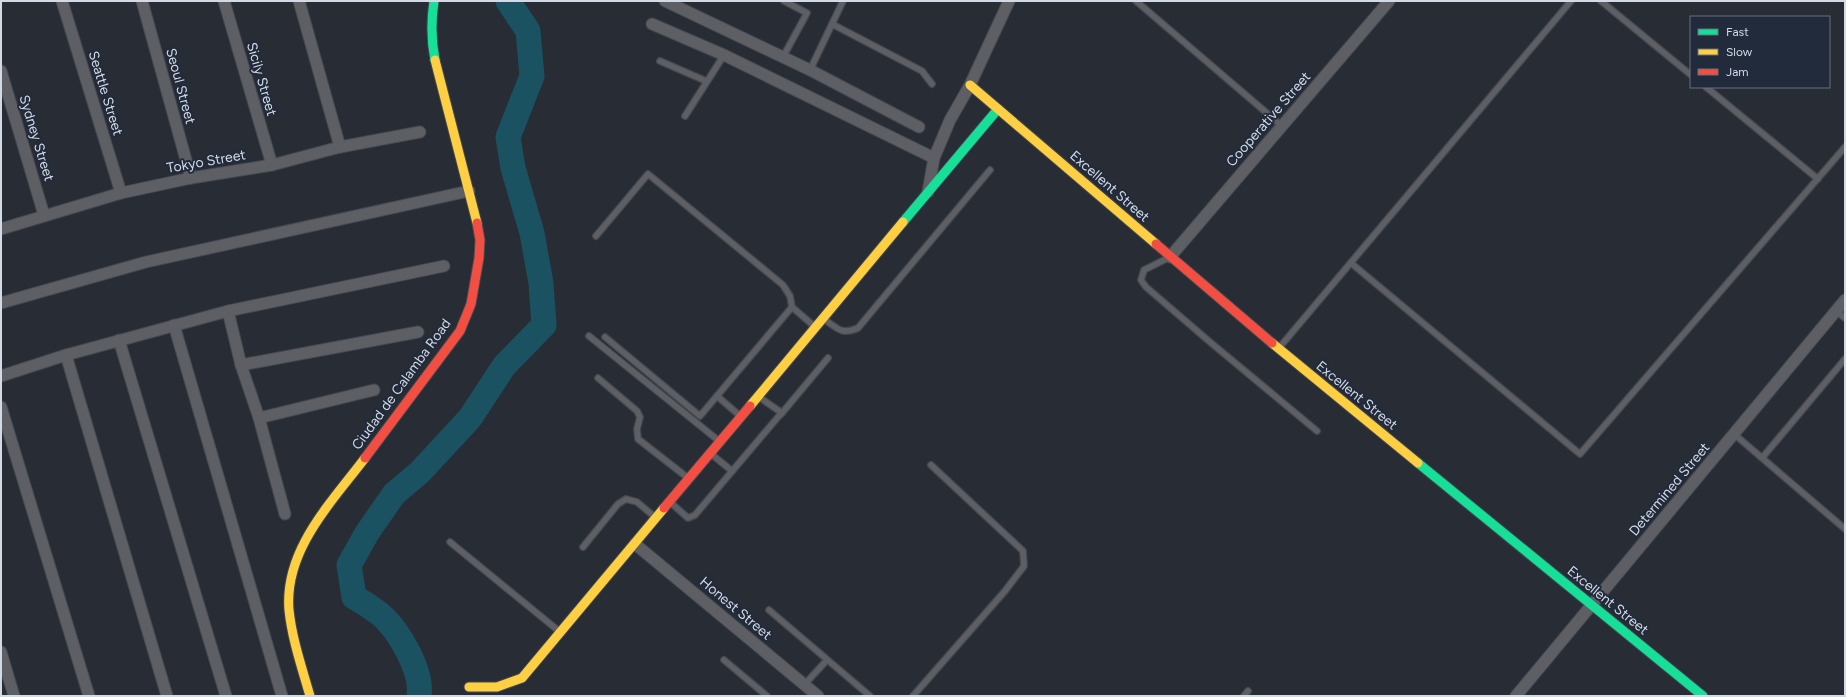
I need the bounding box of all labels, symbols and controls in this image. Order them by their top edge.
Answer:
legend [1690,16,1830,88]
text: Fast [1726,25,1749,39]
street label: Sicily Street [243,40,280,118]
text: Slow [1726,45,1753,59]
street label: Seoul Street [162,46,199,126]
street label: Seattle Street [85,49,126,137]
text: Jam [1726,65,1749,79]
street label: Cooperative Street [1223,68,1314,170]
street label: Sydney Street [15,93,58,183]
street label: Tokyo Street [165,146,247,177]
street label: Excellent Street [1066,147,1153,225]
street label: Ciudad de Calamba Road [348,315,455,453]
street label: Excellent Street [1313,357,1401,433]
street label: Determined Street [1625,439,1713,539]
street label: Excellent Street [1564,562,1652,638]
street label: Honest Street [696,573,775,643]

